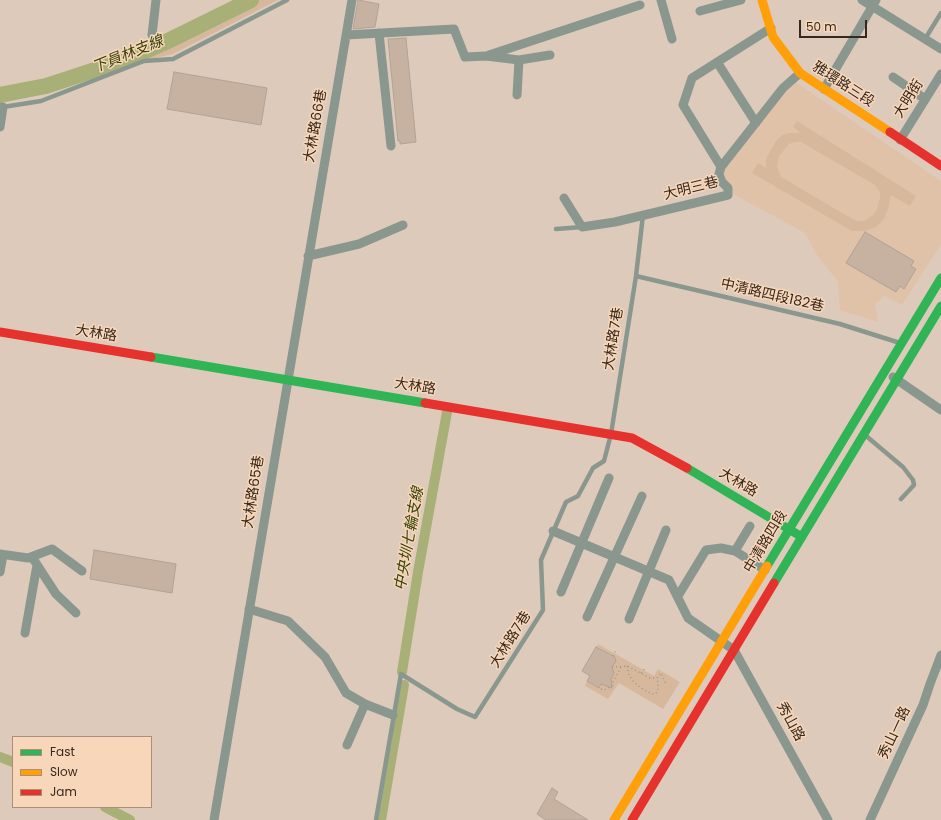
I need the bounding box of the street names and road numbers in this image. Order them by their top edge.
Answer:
street label: 雅環路三段 [809,59,877,111]
street label: 大明街 [891,77,927,121]
street label: 大林路66巷 [301,88,331,164]
street label: 大明三巷 [662,174,720,204]
street label: 中清路四段182巷 [719,276,825,316]
street label: 大林路7巷 [601,306,627,372]
street label: 大林路 [74,322,118,346]
street label: 大林路 [393,375,437,399]
street label: 大林路65巷 [240,454,268,530]
street label: 大林路 [716,465,760,501]
street label: 中清路四段 [741,508,791,576]
street label: 大林路7巷 [487,609,535,671]
street label: 秀山路 [772,700,808,744]
street label: 秀山一路 [876,704,914,762]

